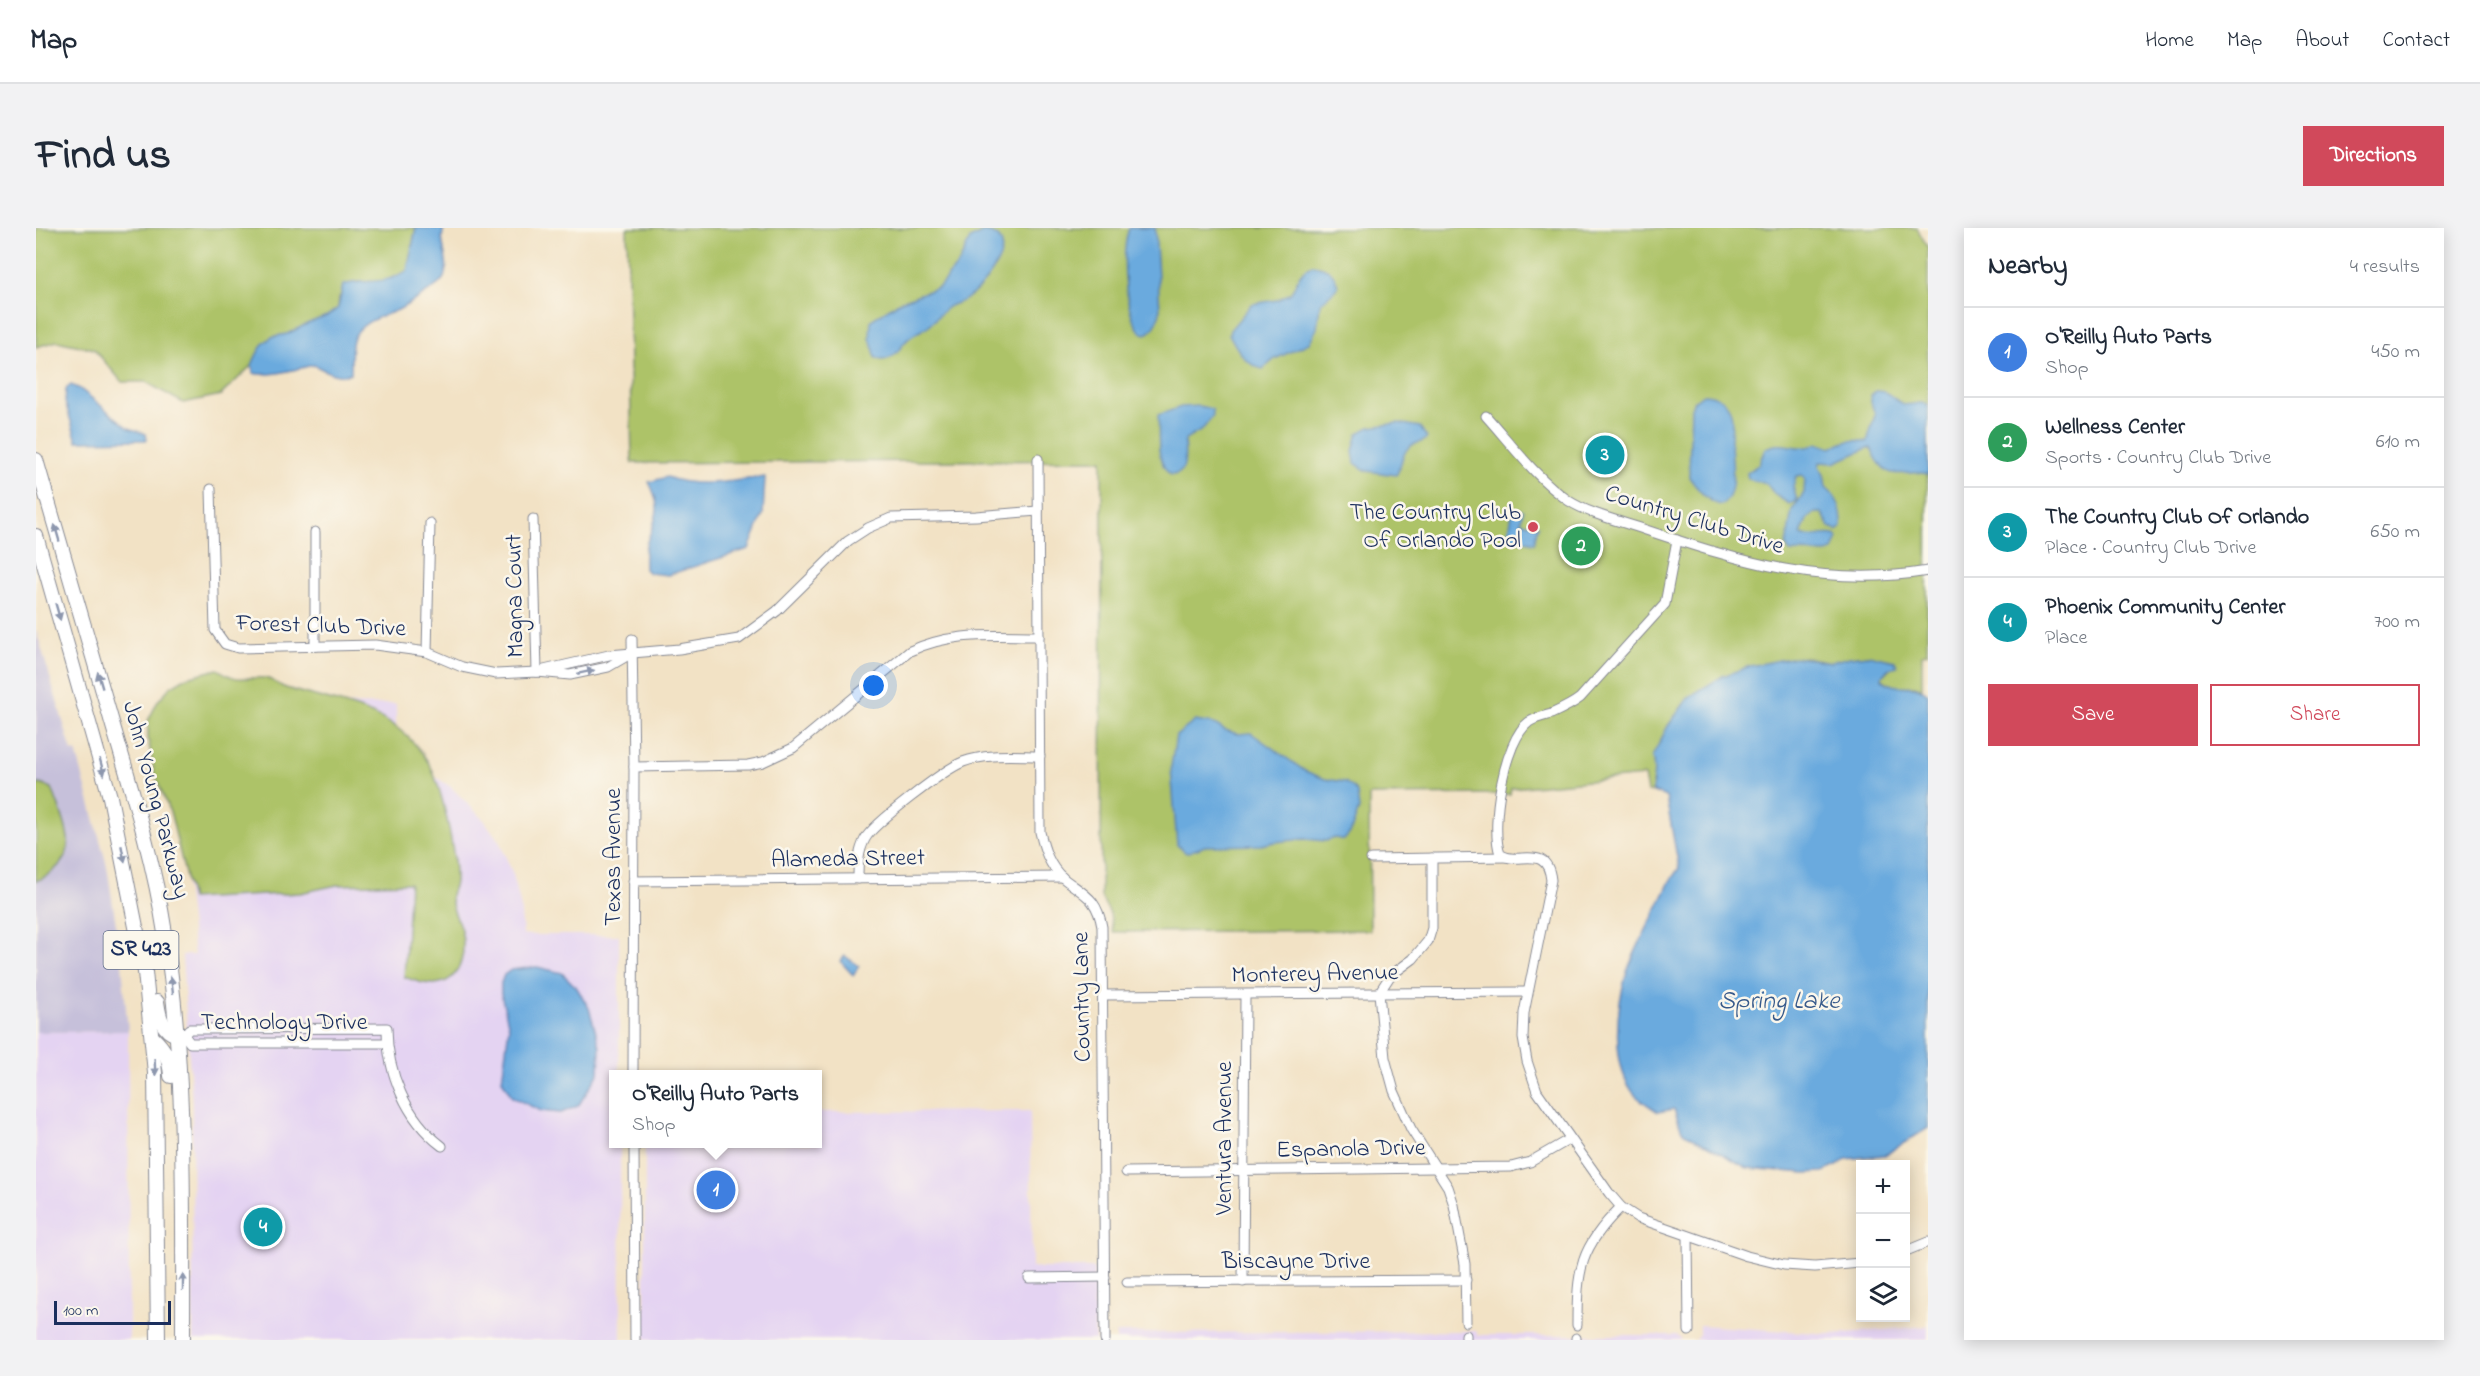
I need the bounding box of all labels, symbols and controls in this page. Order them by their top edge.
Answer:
text: Map [30,21,77,62]
text: Home [2145,26,2194,56]
text: Map [2227,26,2262,56]
text: About [2295,26,2349,56]
text: Contact [2382,26,2450,56]
text: Find us [36,126,171,187]
button: Directions [2303,126,2444,186]
text: Nearby [1988,248,2067,286]
text: 4 results [2350,253,2420,282]
text: O'Reilly Auto Parts [2045,322,2212,354]
text: 1 [2004,338,2011,367]
text: 450 m [2371,338,2420,367]
text: Shop [2045,354,2089,383]
text: Wellness Center [2045,412,2185,444]
text: 2 [2003,428,2012,457]
text: 610 m [2376,428,2420,457]
pin: 3 [1586,432,1624,478]
text: Sports · Country Club Drive [2045,444,2271,473]
street label: Country Club Drive [1600,477,1788,566]
place label: The Country Club Of Orlando Pool [1350,496,1521,559]
text: The Country Club Of Orlando [2045,502,2309,534]
text: 3 [2003,518,2012,547]
text: 650 m [2371,518,2420,547]
marker: The Country Club Of Orlando Pool [1526,520,1540,534]
one-way arrow [52,524,61,542]
pin: 2 [1562,524,1600,568]
street label: Magna Court [497,534,535,658]
text: Place · Country Club Drive [2045,534,2256,563]
text: Phoenix Community Center [2045,592,2285,624]
one-way arrow [54,603,63,621]
street label: Forest Club Drive [234,607,407,647]
text: 4 [2003,608,2012,637]
text: 700 m [2374,608,2420,637]
text: Place [2045,624,2087,653]
one-way arrow [577,667,596,676]
one-way arrow [95,671,104,689]
your location [859,671,888,700]
button: Save [1988,684,2198,746]
button: Share [2210,684,2420,746]
street label: John Young Parkway [111,697,198,903]
one-way arrow [98,758,108,776]
street label: Texas Avenue [597,788,632,926]
street label: Alameda Street [771,841,925,879]
one-way arrow [119,845,128,864]
road number: SR 423 [104,931,178,969]
street label: Country Lane [1064,931,1103,1063]
street label: Monterey Avenue [1231,956,1399,995]
one-way arrow [167,975,176,994]
water label: Spring Lake [1718,983,1841,1021]
street label: Technology Drive [201,1006,368,1042]
one-way arrow [150,1058,160,1077]
street label: Ventura Avenue [1208,1061,1243,1216]
popup [609,1070,822,1148]
text: O'Reilly Auto Parts [632,1079,799,1111]
text: Shop [632,1111,676,1140]
street label: Espanola Drive [1276,1131,1426,1169]
map controls [1856,1160,1910,1322]
button: + [1856,1160,1910,1214]
pin: 1 [696,1168,736,1212]
pin: 4 [244,1204,282,1250]
button: − [1856,1214,1910,1268]
street label: Biscayne Drive [1221,1245,1370,1281]
button: layers [1856,1268,1910,1322]
one-way arrow [178,1272,188,1291]
scale bar [54,1298,171,1326]
text: 100 m [63,1299,98,1323]

